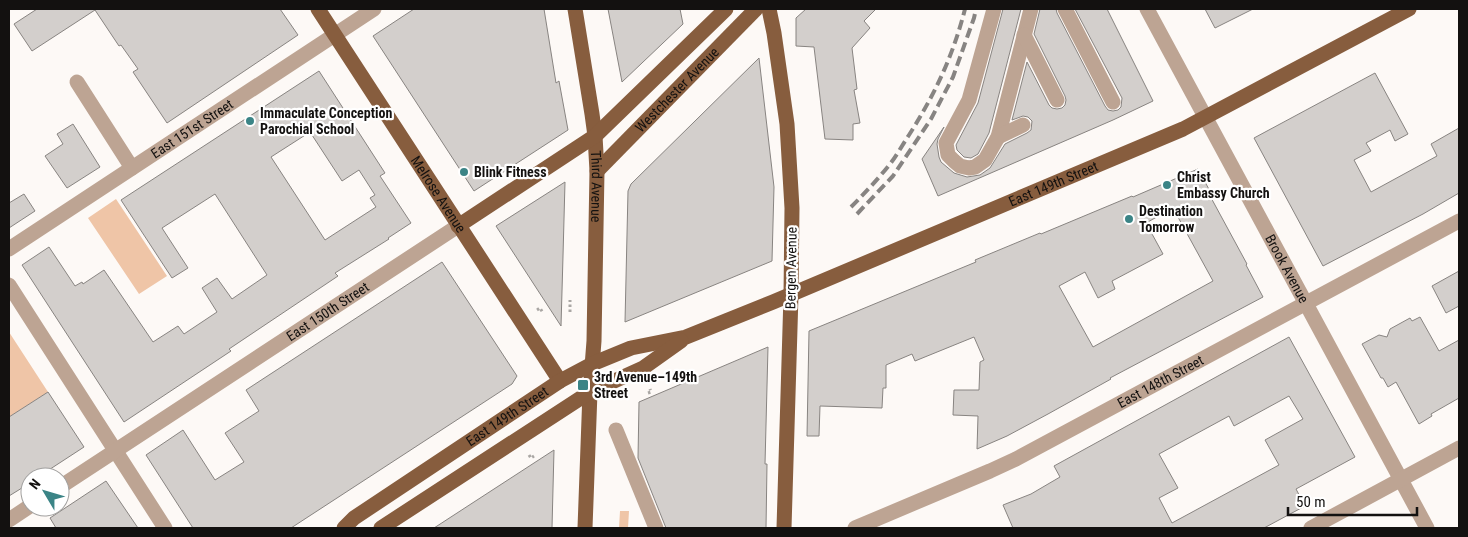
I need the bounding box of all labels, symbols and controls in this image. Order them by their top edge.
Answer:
street label: Westchester Avenue [632,44,722,135]
street label: East 151st Street [148,96,236,161]
place label: Immaculate Conception Parochial School [260,105,393,137]
marker: Immaculate Conception Parochial School [244,115,256,127]
street label: Third Avenue [588,150,605,223]
street label: Melrose Avenue [408,153,469,236]
street label: East 149th Street [1006,158,1100,210]
place label: Blink Fitness [474,164,547,180]
marker: Blink Fitness [458,166,470,178]
place label: Christ Embassy Church [1177,169,1270,201]
marker: Christ Embassy Church [1161,179,1173,191]
place label: Destination Tomorrow [1139,203,1203,235]
marker: Destination Tomorrow [1123,213,1135,225]
street label: Bergen Avenue [782,226,800,309]
street label: Brook Avenue [1262,232,1312,306]
street label: East 150th Street [283,279,372,344]
street label: East 148th Street [1115,352,1206,411]
place label: 3rd Avenue–149th Street [594,369,697,401]
marker: 3rd Avenue–149th Street [576,378,590,392]
street label: East 149th Street [463,383,551,449]
north arrow [20,467,70,517]
text: N [26,476,44,492]
scale bar [1288,484,1417,516]
text: 50 m [1296,493,1326,511]

